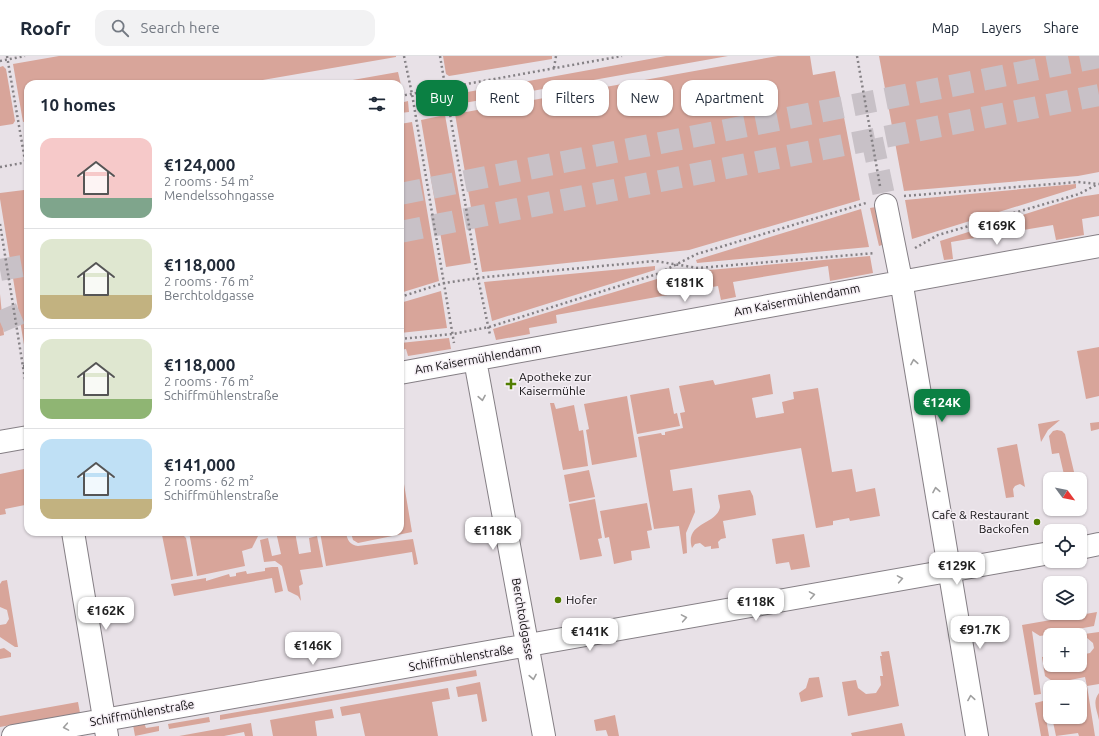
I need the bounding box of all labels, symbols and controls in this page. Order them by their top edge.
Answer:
search box [95,10,375,46]
text: Roofr [20,17,71,39]
icon: search [109,17,131,39]
text: Search here [141,19,220,36]
text: Map [932,20,959,36]
text: Layers [981,20,1021,36]
text: Share [1043,20,1079,36]
chip: Buy [416,80,468,116]
chip: Rent [476,80,534,116]
chip: Filters [542,80,609,116]
chip: New [617,80,673,116]
chip: Apartment [681,80,778,116]
icon: filters [366,93,388,115]
text: 10 homes [40,95,116,114]
icon: home [72,154,120,202]
text: €124,000 [164,155,235,174]
text: 2 rooms · 54 m² [164,174,254,188]
text: Mendelssohngasse [164,188,274,202]
pin: €169K [969,212,1025,246]
text: €169K [978,218,1016,232]
icon: home [72,255,120,303]
text: €118,000 [164,255,235,274]
pin: €181K [657,269,713,303]
text: 2 rooms · 76 m² [164,274,254,288]
text: €181K [666,275,704,289]
street label: Am Kaisermühlendamm [733,281,861,318]
text: Berchtoldgasse [164,288,254,302]
street label: Am Kaisermühlendamm [414,341,542,376]
icon: home [72,355,120,403]
text: €118,000 [164,355,235,374]
one-way arrow [910,359,919,365]
place label: Apotheke zur Kaisermühle [519,370,592,397]
text: 2 rooms · 76 m² [164,374,254,388]
marker: Apotheke zur Kaisermühle [506,379,516,389]
text: Schiffmühlenstraße [164,388,279,402]
pin: €124K [914,389,970,423]
one-way arrow [477,395,486,401]
text: €124K [923,395,961,409]
icon: home [72,455,120,503]
text: €141,000 [164,455,235,474]
north arrow [1043,472,1087,516]
map controls [1043,472,1087,724]
text: 2 rooms · 62 m² [164,474,254,488]
one-way arrow [932,487,941,493]
text: Schiffmühlenstraße [164,488,279,502]
place label: Cafe & Restaurant Backofen [932,508,1029,535]
pin: €118K [465,517,521,551]
marker: Cafe & Restaurant Backofen [1032,517,1042,527]
text: €118K [474,523,512,537]
button: locate [1043,524,1087,568]
pin: €129K [929,552,985,586]
text: €129K [938,558,976,572]
one-way arrow [897,575,903,584]
button: layers [1043,576,1087,620]
street label: Berchtoldgasse [510,577,537,661]
pin: €118K [728,588,784,622]
one-way arrow [808,591,815,599]
place label: Hofer [566,593,598,606]
text: €118K [737,594,775,608]
marker: Hofer [553,595,563,605]
pin: €162K [78,597,134,631]
text: €162K [87,603,125,617]
one-way arrow [681,614,687,623]
pin: €91.7K [947,616,1013,650]
pin: €141K [562,618,618,652]
text: €91.7K [959,622,1001,636]
text: €141K [571,624,609,638]
button: + [1043,628,1087,672]
pin: €146K [285,632,341,666]
text: €146K [294,638,332,652]
street label: Schiffmühlenstraße [408,642,514,673]
one-way arrow [529,674,537,680]
button: − [1043,680,1087,724]
one-way arrow [967,694,976,701]
street label: Schiffmühlenstraße [89,697,195,728]
one-way arrow [62,722,69,730]

